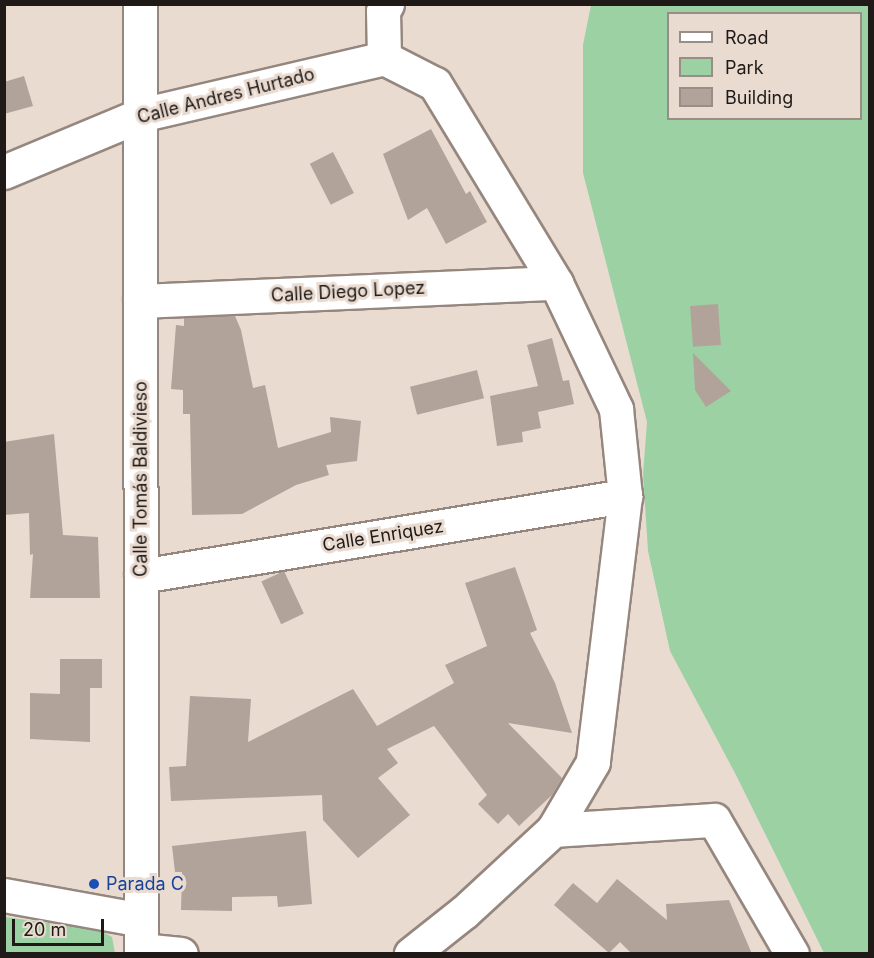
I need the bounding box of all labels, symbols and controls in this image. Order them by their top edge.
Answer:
legend [667,12,862,120]
text: Road [725,27,768,48]
text: Park [725,57,764,78]
street label: Calle Andres Hurtado [135,63,317,129]
text: Building [725,87,793,108]
street label: Calle Diego Lopez [270,277,426,307]
street label: Calle Tomás Baldivieso [130,381,152,577]
street label: Calle Enriquez [321,516,445,556]
place label: Parada C [106,873,184,895]
marker: Parada C [87,877,101,891]
scale bar [15,907,106,945]
text: 20 m [23,919,66,940]

